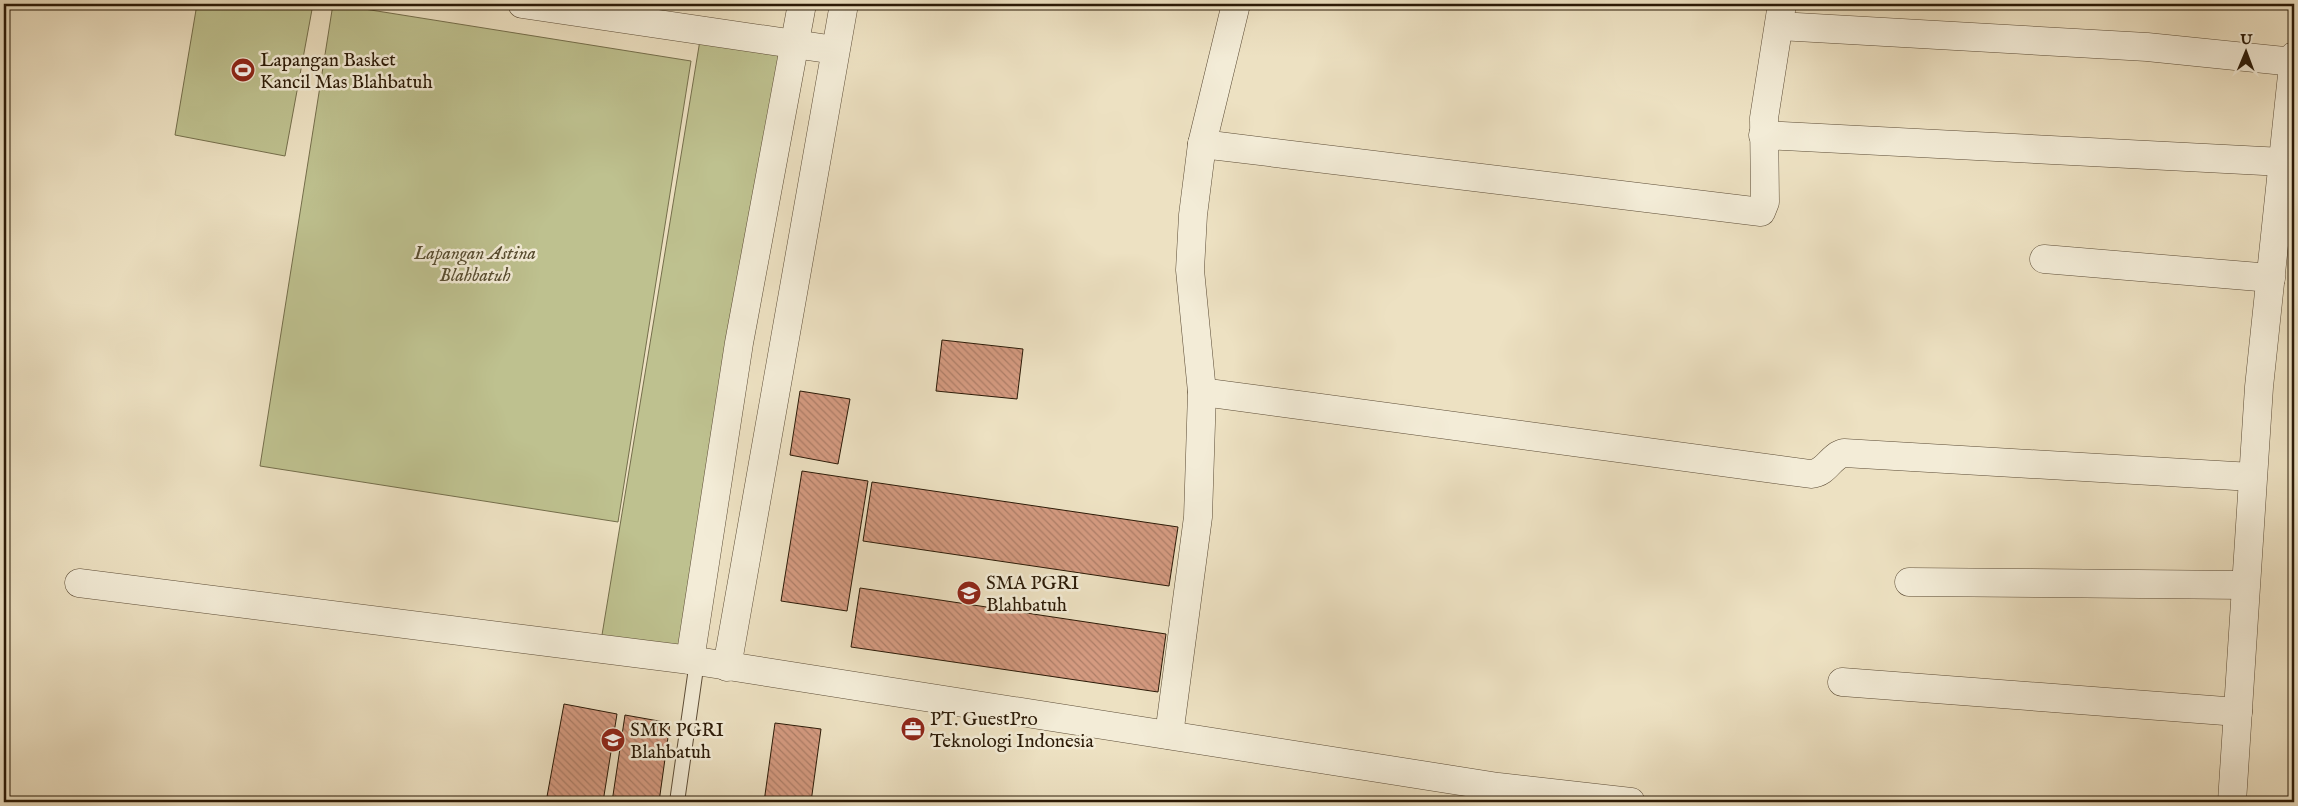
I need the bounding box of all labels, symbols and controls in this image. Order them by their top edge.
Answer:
north arrow [2220,28,2270,78]
text: U [2239,31,2253,49]
place label: Lapangan Basket Kancil Mas Blahbatuh [260,49,433,95]
sports icon: Lapangan Basket Kancil Mas Blahbatuh [230,57,256,83]
park label: Lapangan Astina Blahbatuh [413,242,536,288]
place label: SMA PGRI Blahbatuh [986,572,1079,618]
school or university icon: SMA PGRI Blahbatuh [956,580,982,606]
place label: PT. GuestPro Teknologi Indonesia [930,708,1094,754]
office icon: PT. GuestPro Teknologi Indonesia [900,716,926,742]
place label: SMK PGRI Blahbatuh [630,719,724,765]
school or university icon: SMK PGRI Blahbatuh [600,727,626,753]

